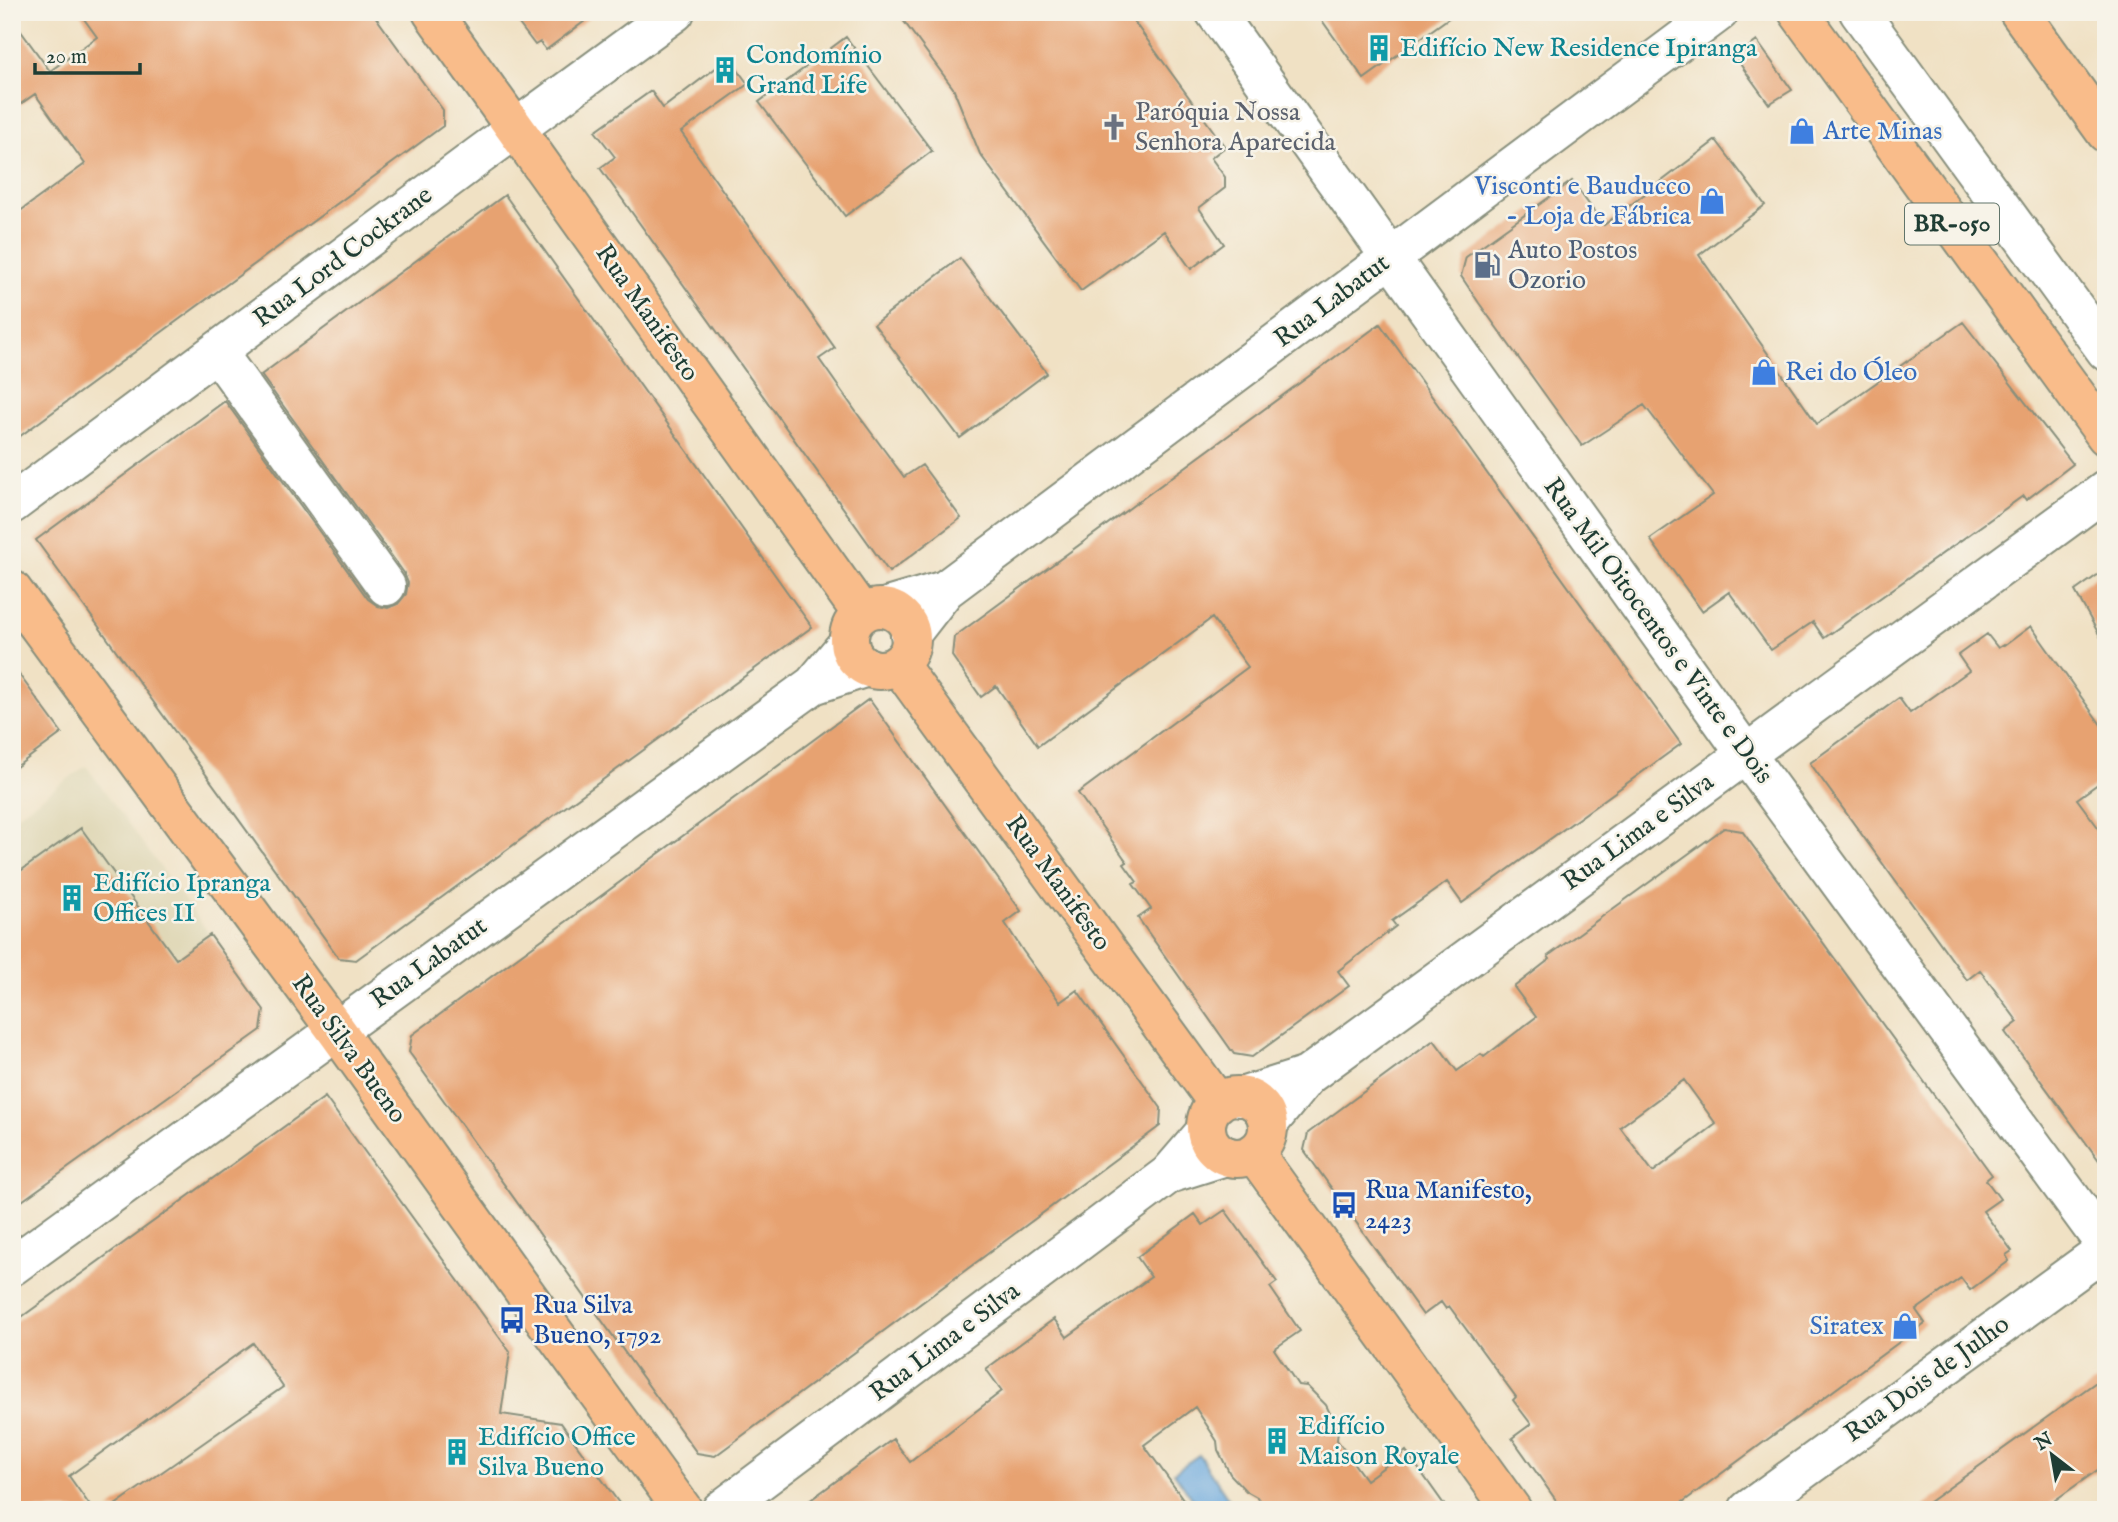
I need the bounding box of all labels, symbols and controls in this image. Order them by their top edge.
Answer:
scale bar [35,32,140,76]
place label: Edifício New Residence Ipiranga [1400,32,1758,65]
building icon: Edifício New Residence Ipiranga [1364,33,1394,63]
place label: Condomínio Grand Life [746,39,882,102]
text: 20 m [46,44,87,71]
building icon: Condomínio Grand Life [710,55,740,85]
place label: Paróquia Nossa Senhora Aparecida [1135,96,1336,159]
church icon: Paróquia Nossa Senhora Aparecida [1099,112,1129,142]
place label: Arte Minas [1822,115,1942,148]
shop icon: Arte Minas [1787,116,1817,146]
place label: Visconti e Bauducco - Loja de Fábrica [1473,170,1692,233]
street label: Rua Lord Cockrane [247,179,439,335]
shop icon: Visconti e Bauducco - Loja de Fábrica [1697,186,1727,216]
road number: BR-050 [1905,204,1999,244]
place label: Auto Postos Ozorio [1507,234,1637,297]
street label: Rua Manifesto [588,238,706,388]
street label: Rua Labatut [1268,247,1396,355]
fuel station icon: Auto Postos Ozorio [1472,250,1502,280]
place label: Rei do Óleo [1785,356,1917,389]
shop icon: Rei do Óleo [1749,357,1779,387]
street label: Rua Mil Oitocentos e Vinte e Dois [1536,471,1780,791]
street label: Rua Lima e Silva [1556,765,1721,898]
street label: Rua Manifesto [998,809,1118,957]
place label: Edifício Ipranga Offices II [93,867,272,930]
building icon: Edifício Ipranga Offices II [57,883,87,913]
street label: Rua Labatut [364,910,494,1016]
street label: Rua Silva Bueno [284,968,414,1130]
place label: Rua Manifesto, 2423 [1365,1174,1532,1237]
bus stop icon: Rua Manifesto, 2423 [1329,1190,1359,1220]
street label: Rua Lima e Silva [863,1274,1027,1409]
place label: Rua Silva Bueno, 1792 [533,1289,661,1352]
bus stop icon: Rua Silva Bueno, 1792 [497,1305,527,1335]
street label: Rua Dois de Julho [1838,1308,2016,1450]
place label: Siratex [1809,1310,1884,1343]
shop icon: Siratex [1890,1311,1920,1341]
place label: Edifício Maison Royale [1298,1410,1460,1473]
north arrow [2016,1420,2086,1490]
place label: Edifício Office Silva Bueno [478,1421,636,1484]
building icon: Edifício Maison Royale [1262,1426,1292,1456]
text: N [2030,1427,2058,1457]
building icon: Edifício Office Silva Bueno [442,1437,472,1467]

